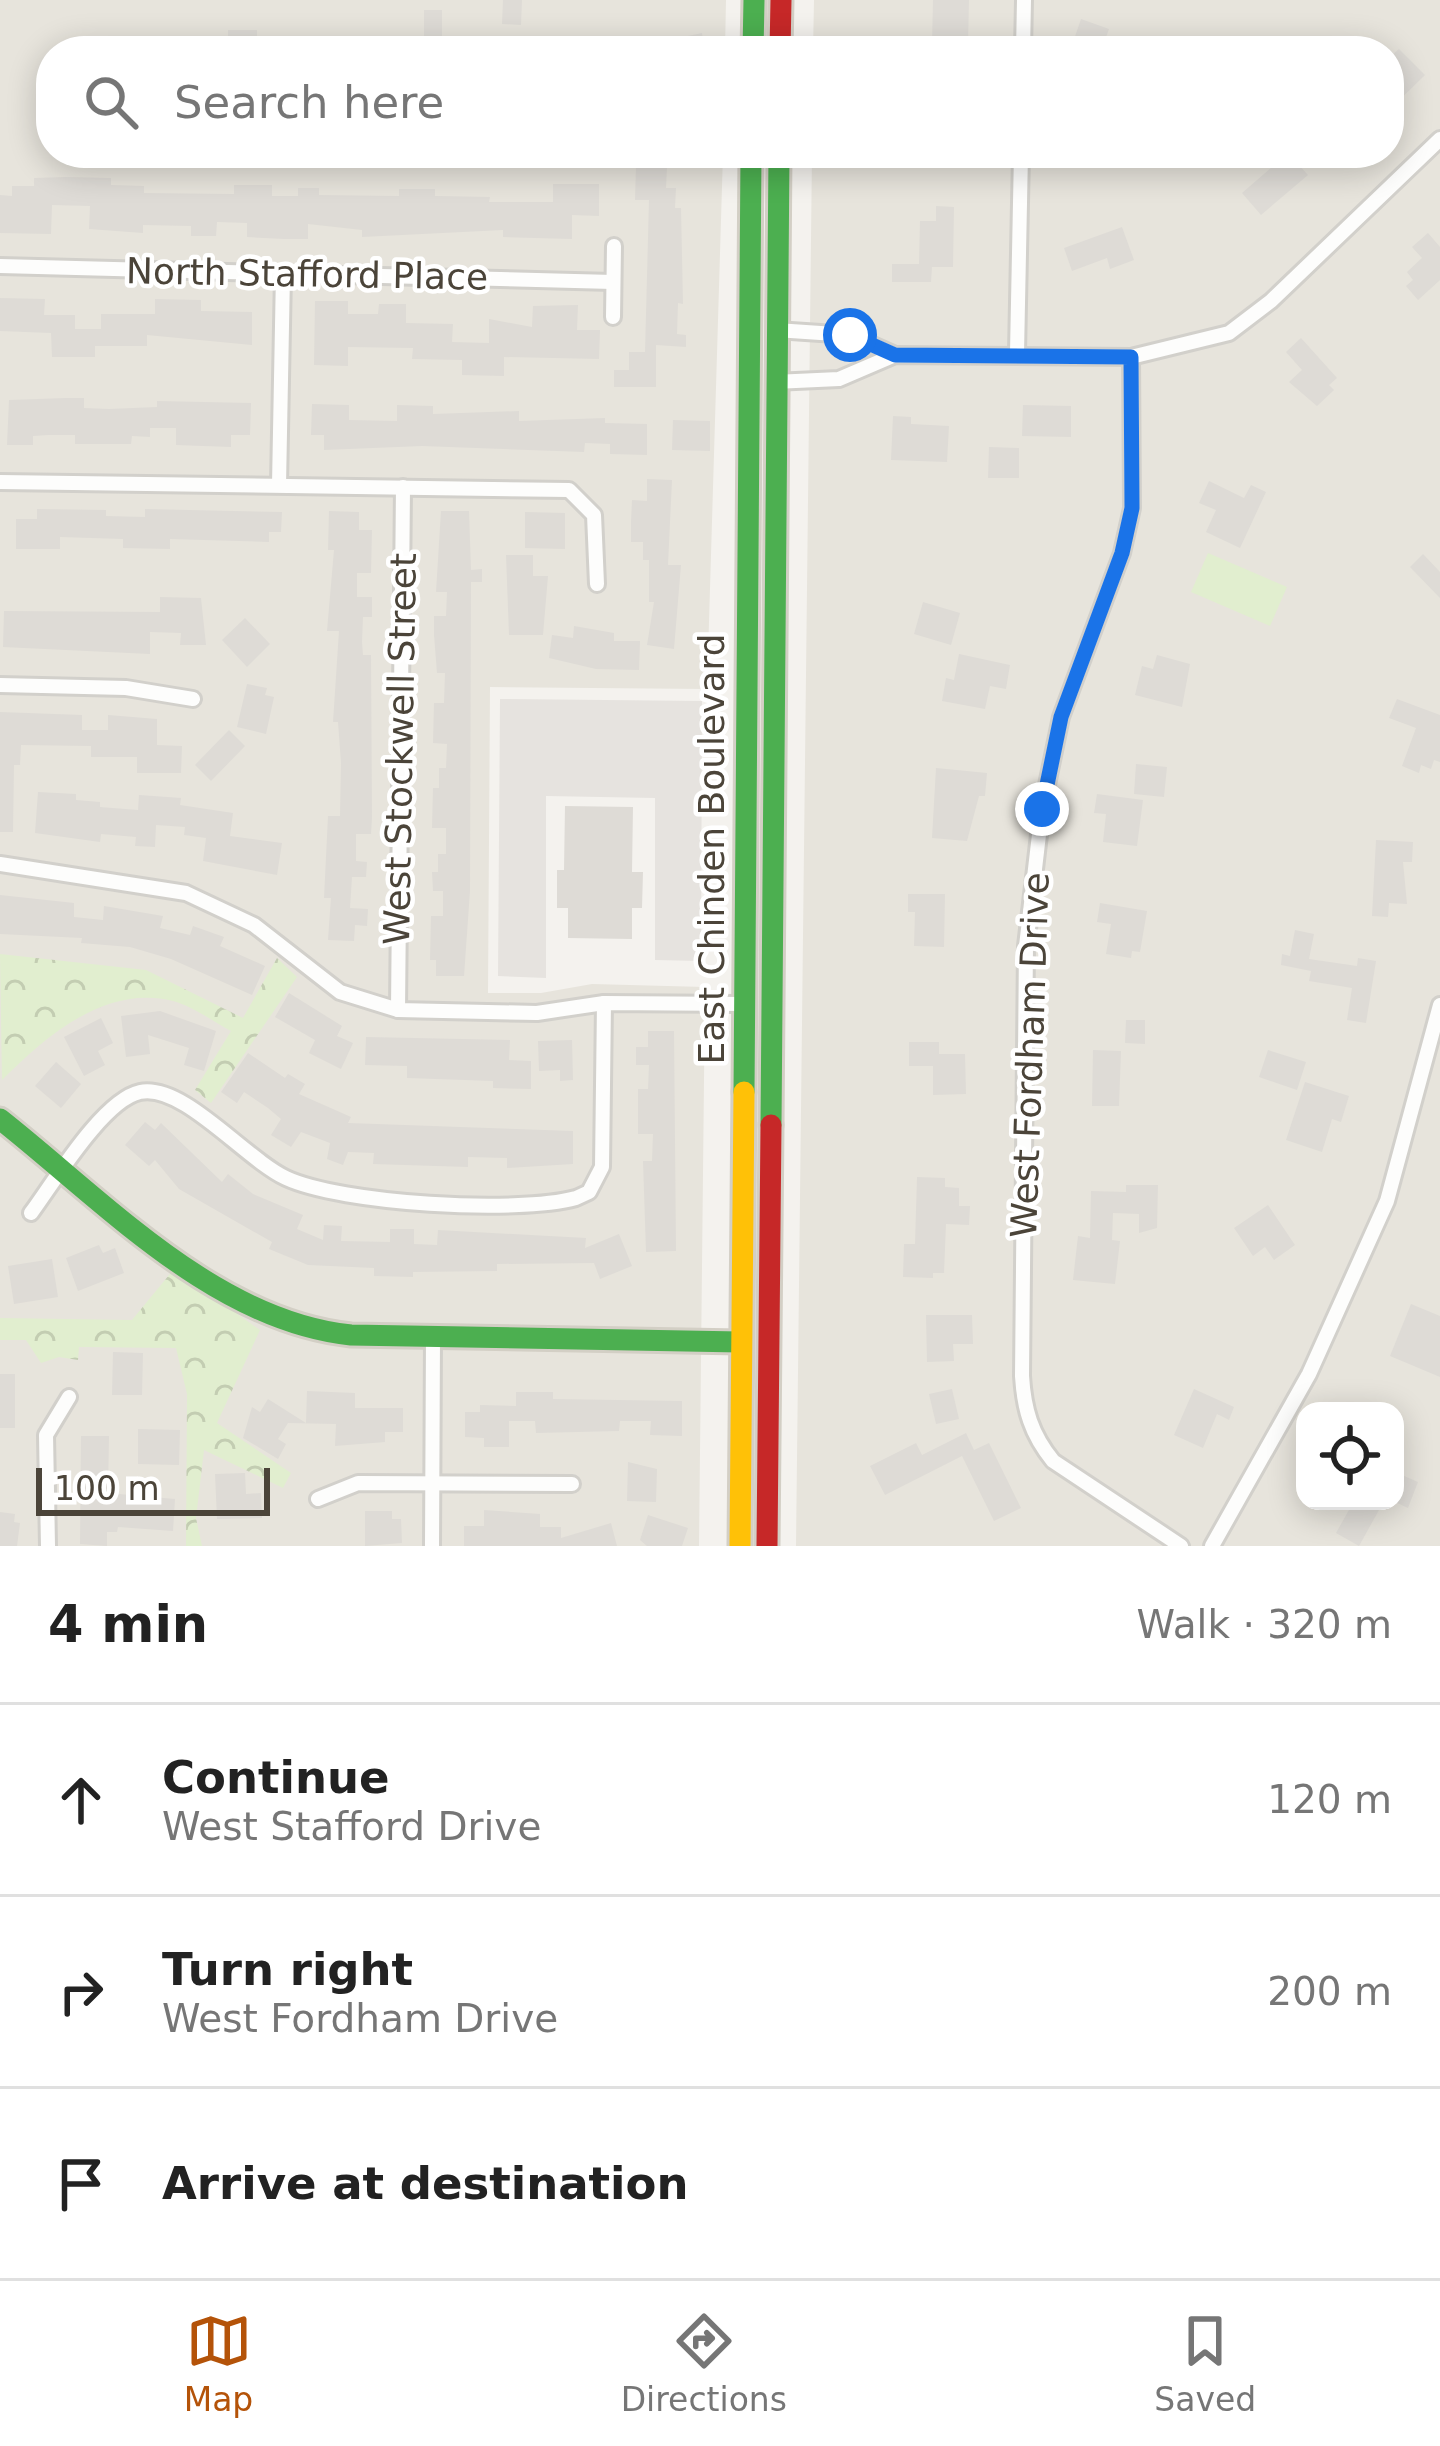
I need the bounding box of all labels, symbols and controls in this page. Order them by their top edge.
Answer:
search box [36,36,1404,168]
icon: search [78,69,144,135]
text: Search here [174,76,444,129]
street label: North Stafford Place [126,250,488,298]
route start [823,308,877,362]
street label: West Stockwell Street [376,553,424,945]
street label: East Chinden Boulevard [691,633,732,1065]
route end [1015,782,1069,836]
street label: West Fordham Drive [1003,871,1057,1239]
map controls [1296,1402,1404,1510]
button: locate [1296,1402,1404,1510]
scale bar [36,1462,270,1515]
text: 100 m [54,1469,160,1508]
text: 4 min [48,1595,208,1654]
text: Walk · 320 m [1137,1602,1392,1647]
text: Continue [162,1751,390,1804]
icon: ahead [48,1767,114,1833]
text: 120 m [1267,1777,1392,1822]
text: West Stafford Drive [162,1804,541,1849]
text: Turn right [162,1943,413,1996]
icon: right [48,1959,114,2025]
text: 200 m [1267,1969,1392,2014]
text: West Fordham Drive [162,1996,558,2041]
icon: arrive [48,2151,114,2217]
text: Arrive at destination [162,2157,688,2210]
tab: Map [184,2308,253,2419]
tab: Directions [621,2308,787,2419]
tab: Saved [1154,2308,1256,2419]

